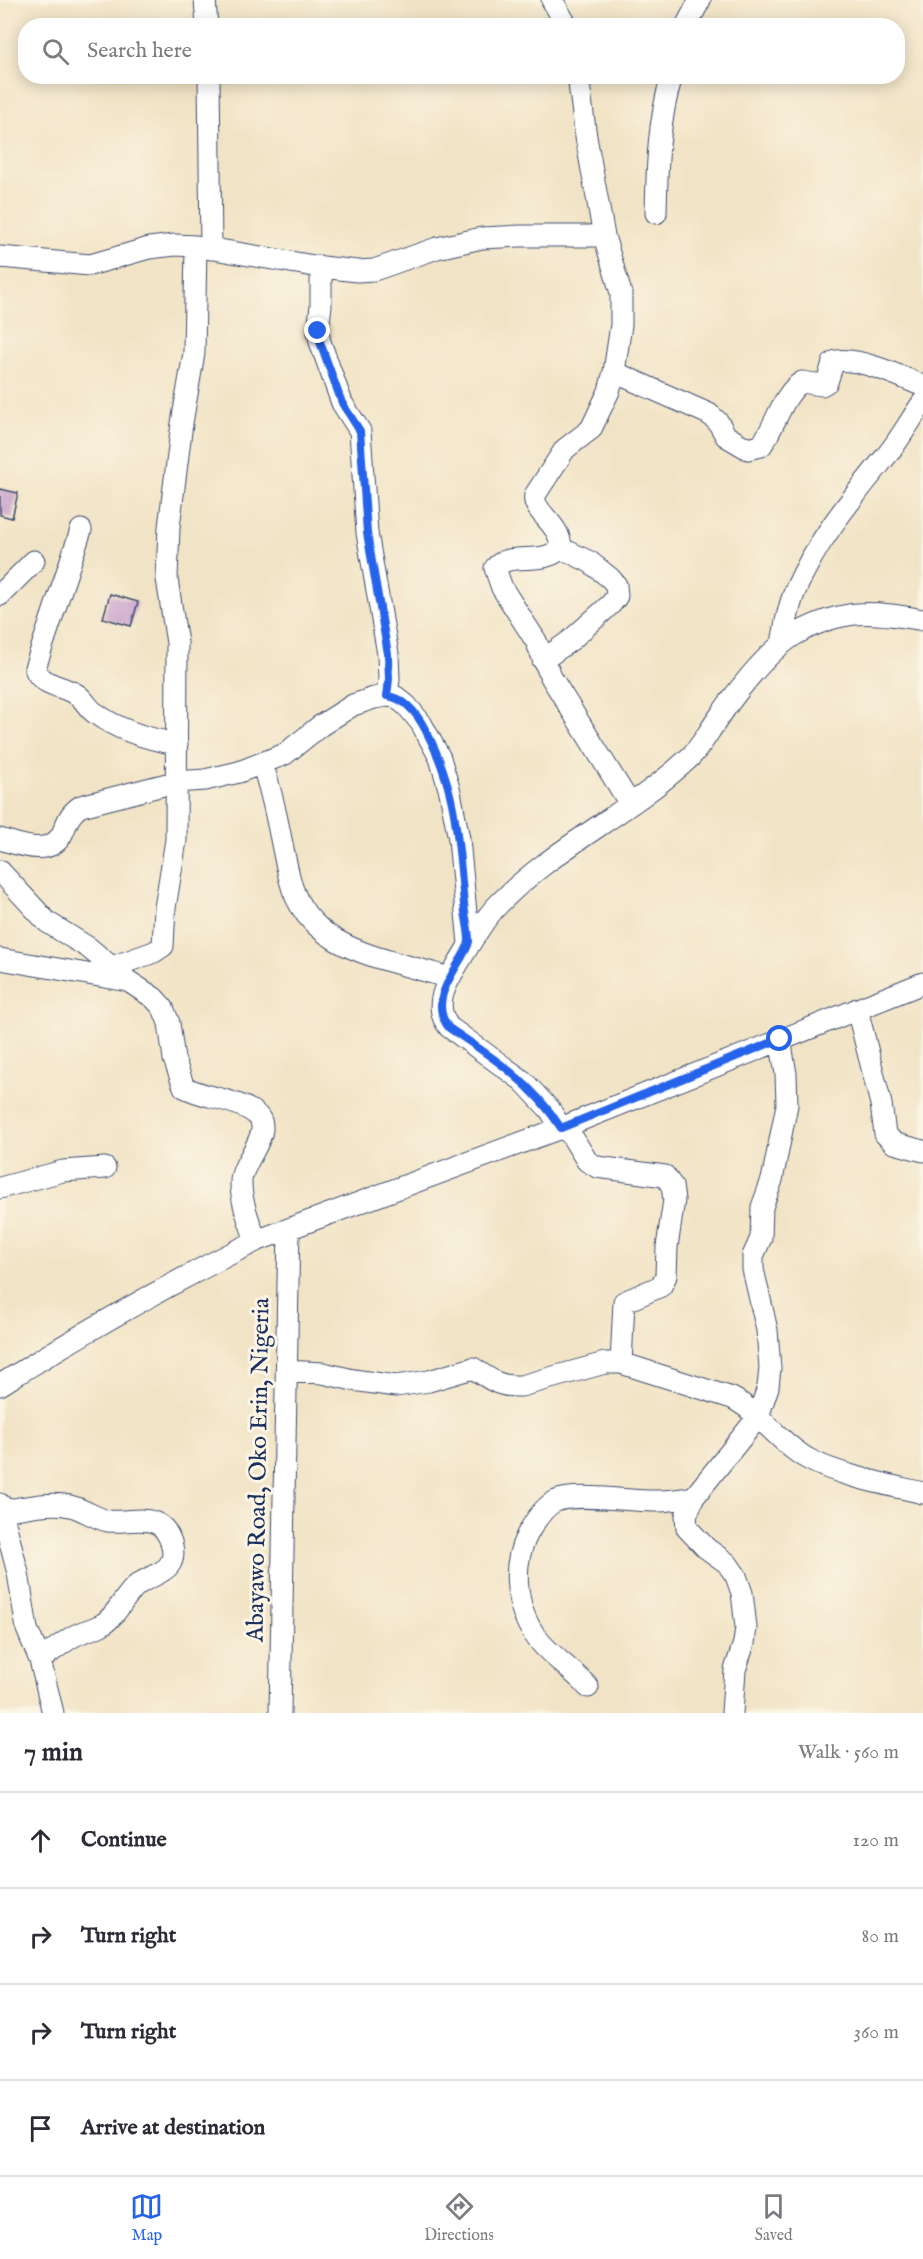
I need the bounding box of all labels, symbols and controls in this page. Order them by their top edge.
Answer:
search box [18,18,905,84]
icon: search [39,35,72,68]
text: Search here [87,37,192,65]
route end [304,317,330,343]
route start [766,1025,792,1051]
street label: Abayawo Road, Oko Erin, Nigeria [240,1297,278,1643]
text: 7 min [24,1736,83,1769]
text: Walk · 560 m [798,1740,899,1765]
icon: ahead [24,1824,57,1857]
text: Continue [81,1826,167,1854]
text: 120 m [853,1828,899,1853]
icon: right [24,1920,57,1953]
text: Turn right [81,1922,176,1950]
text: 80 m [862,1924,899,1949]
icon: right [24,2016,57,2049]
text: Turn right [81,2018,176,2046]
text: 360 m [853,2020,899,2045]
icon: arrive [24,2112,57,2145]
text: Arrive at destination [81,2114,265,2142]
tab: Map [130,2190,163,2246]
tab: Directions [424,2190,494,2246]
tab: Saved [755,2190,793,2246]

